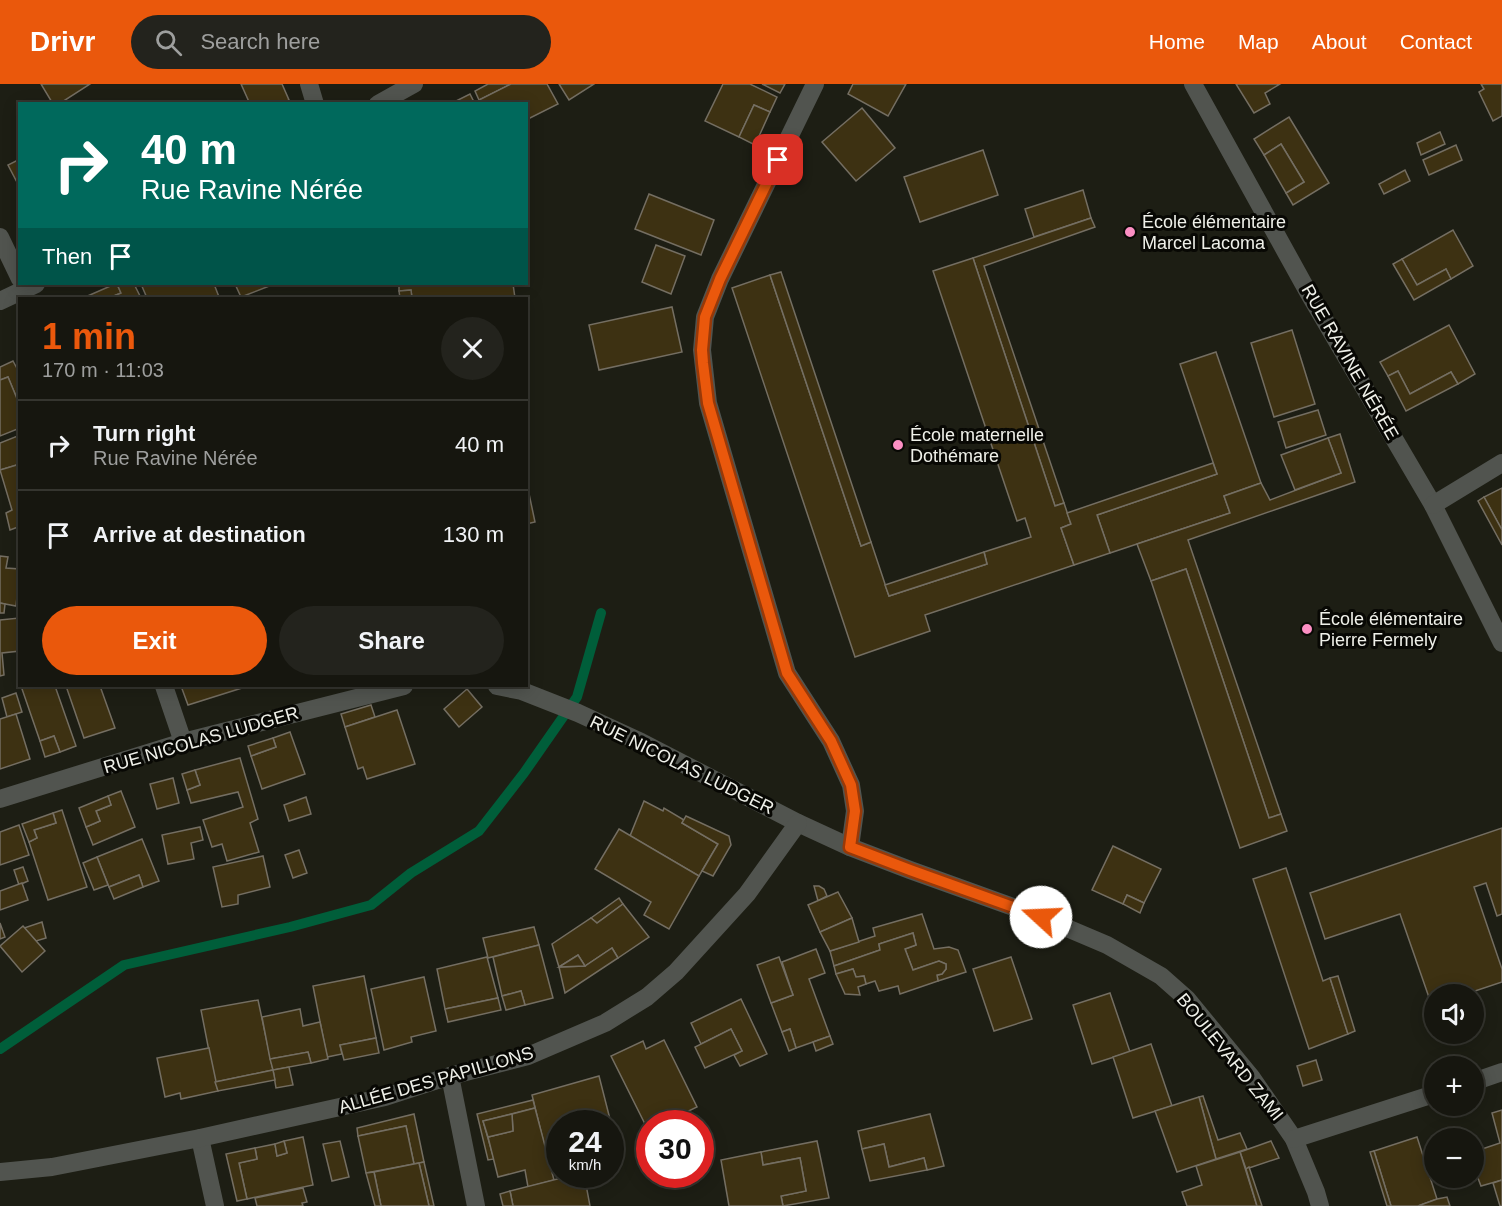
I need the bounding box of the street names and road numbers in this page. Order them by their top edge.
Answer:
street label: RUE RAVINE NÉRÉE [1297,281,1403,443]
street label: RUE NICOLAS LUDGER [101,703,301,777]
street label: RUE NICOLAS LUDGER [587,712,777,818]
street label: BOULEVARD ZAMI [1173,989,1287,1125]
street label: ALLÉE DES PAPILLONS [336,1043,536,1117]

